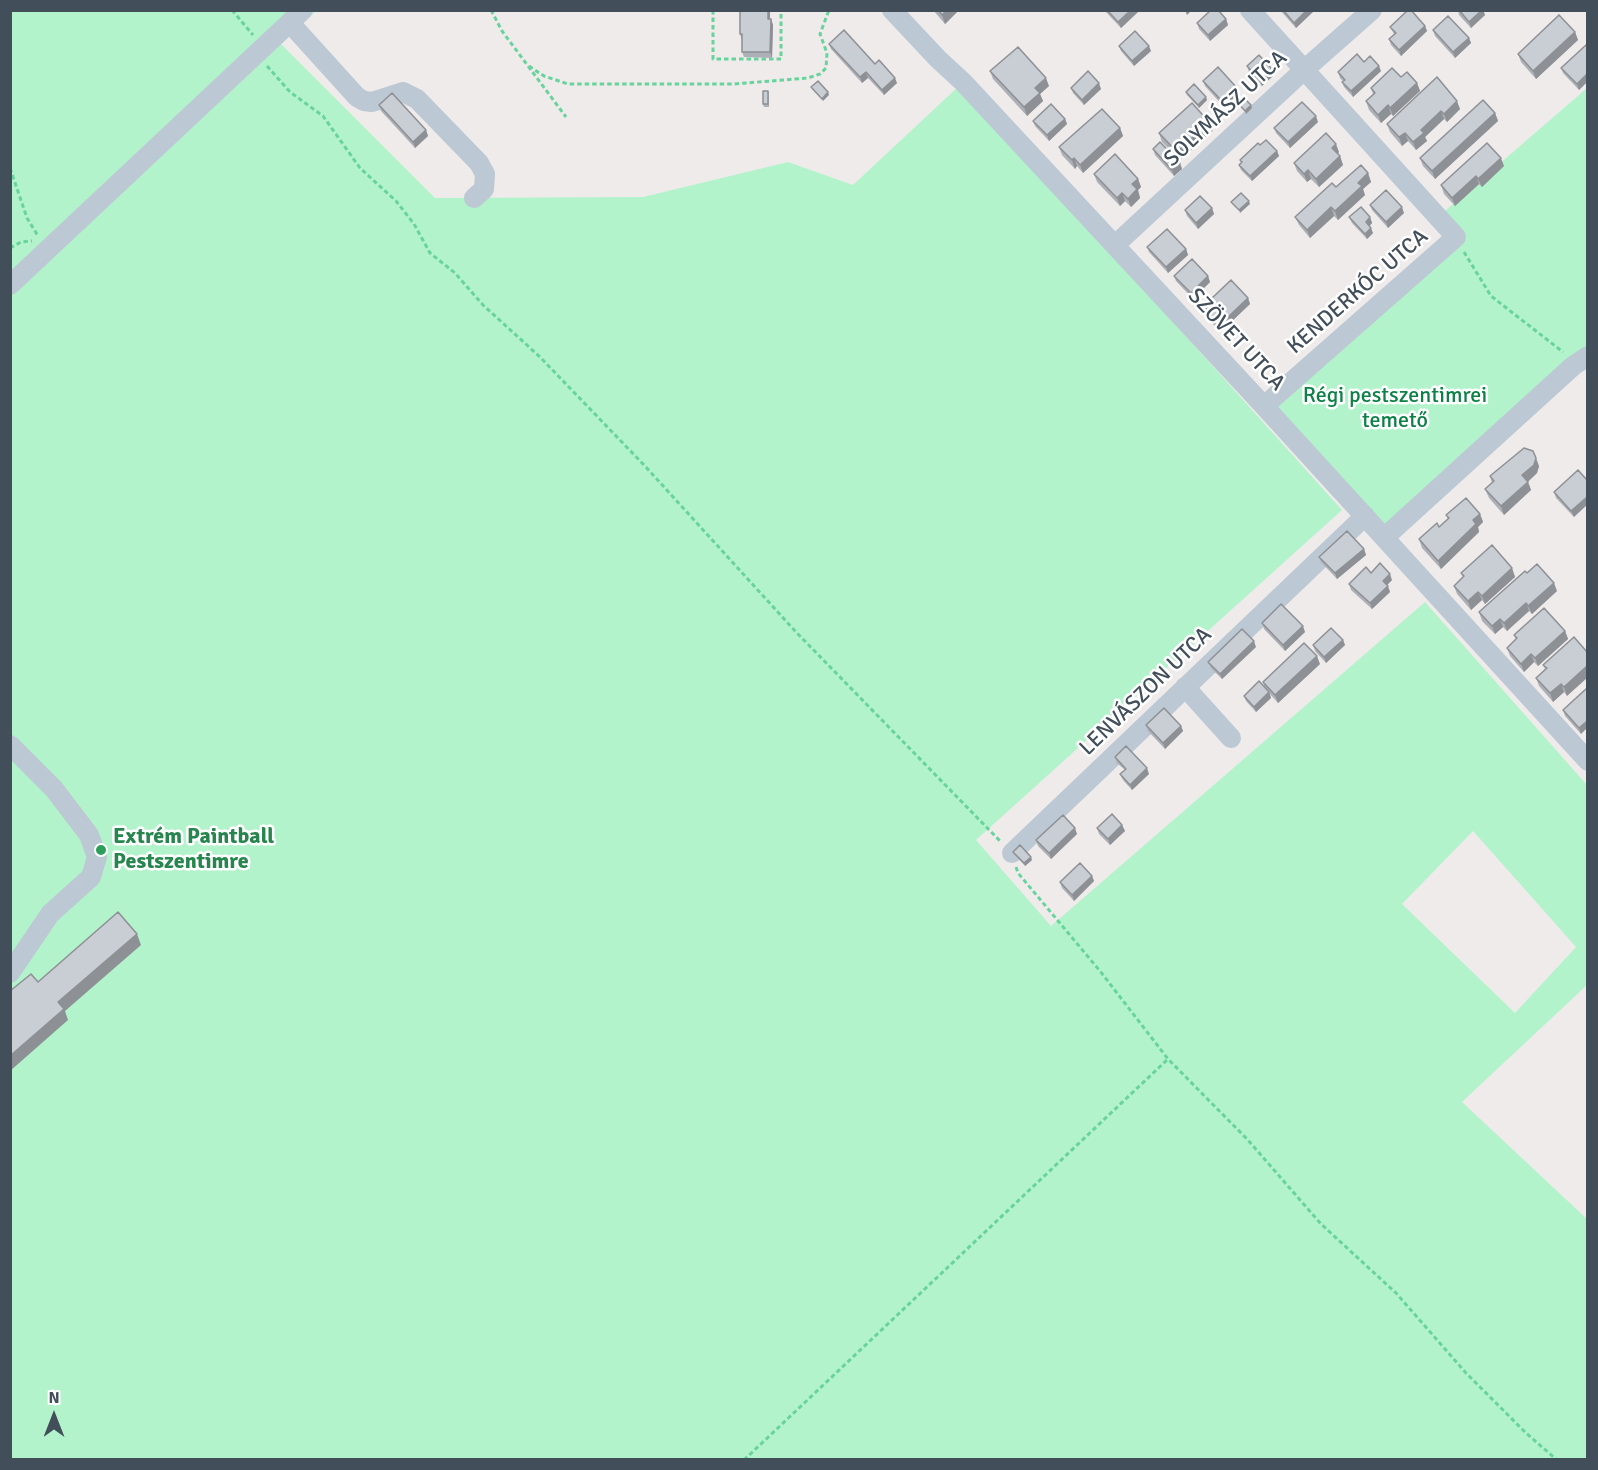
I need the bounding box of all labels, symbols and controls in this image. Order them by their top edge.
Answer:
street label: SOLYMÁSZ UTCA [1159,45,1293,173]
street label: KENDERKÓC UTCA [1282,224,1434,360]
street label: SZÖVET UTCA [1182,283,1290,397]
park label: Régi pestszentimrei temető [1303,383,1487,434]
street label: LENVÁSZON UTCA [1074,622,1218,762]
place label: Extrém Paintball Pestszentimre [113,824,274,876]
marker: Extrém Paintball Pestszentimre [94,843,108,857]
north arrow [24,1386,84,1446]
text: N [48,1388,60,1408]

